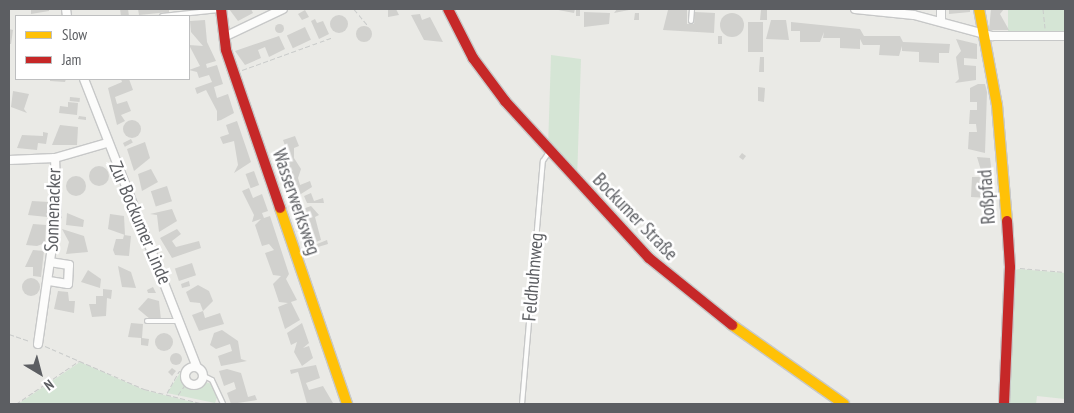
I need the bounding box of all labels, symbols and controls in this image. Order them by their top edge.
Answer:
legend [15,15,190,80]
text: Slow [62,25,87,44]
text: Jam [62,50,81,69]
street label: Wasserwerksweg [267,146,325,258]
street label: Zur Bockumer Linde [104,158,176,288]
street label: Sonnenacker [40,168,66,252]
street label: Bockumer Straße [588,169,682,265]
street label: Roßpfad [974,169,1000,225]
street label: Feldhuhnweg [518,232,548,322]
north arrow [15,348,65,398]
text: N [41,376,57,394]

